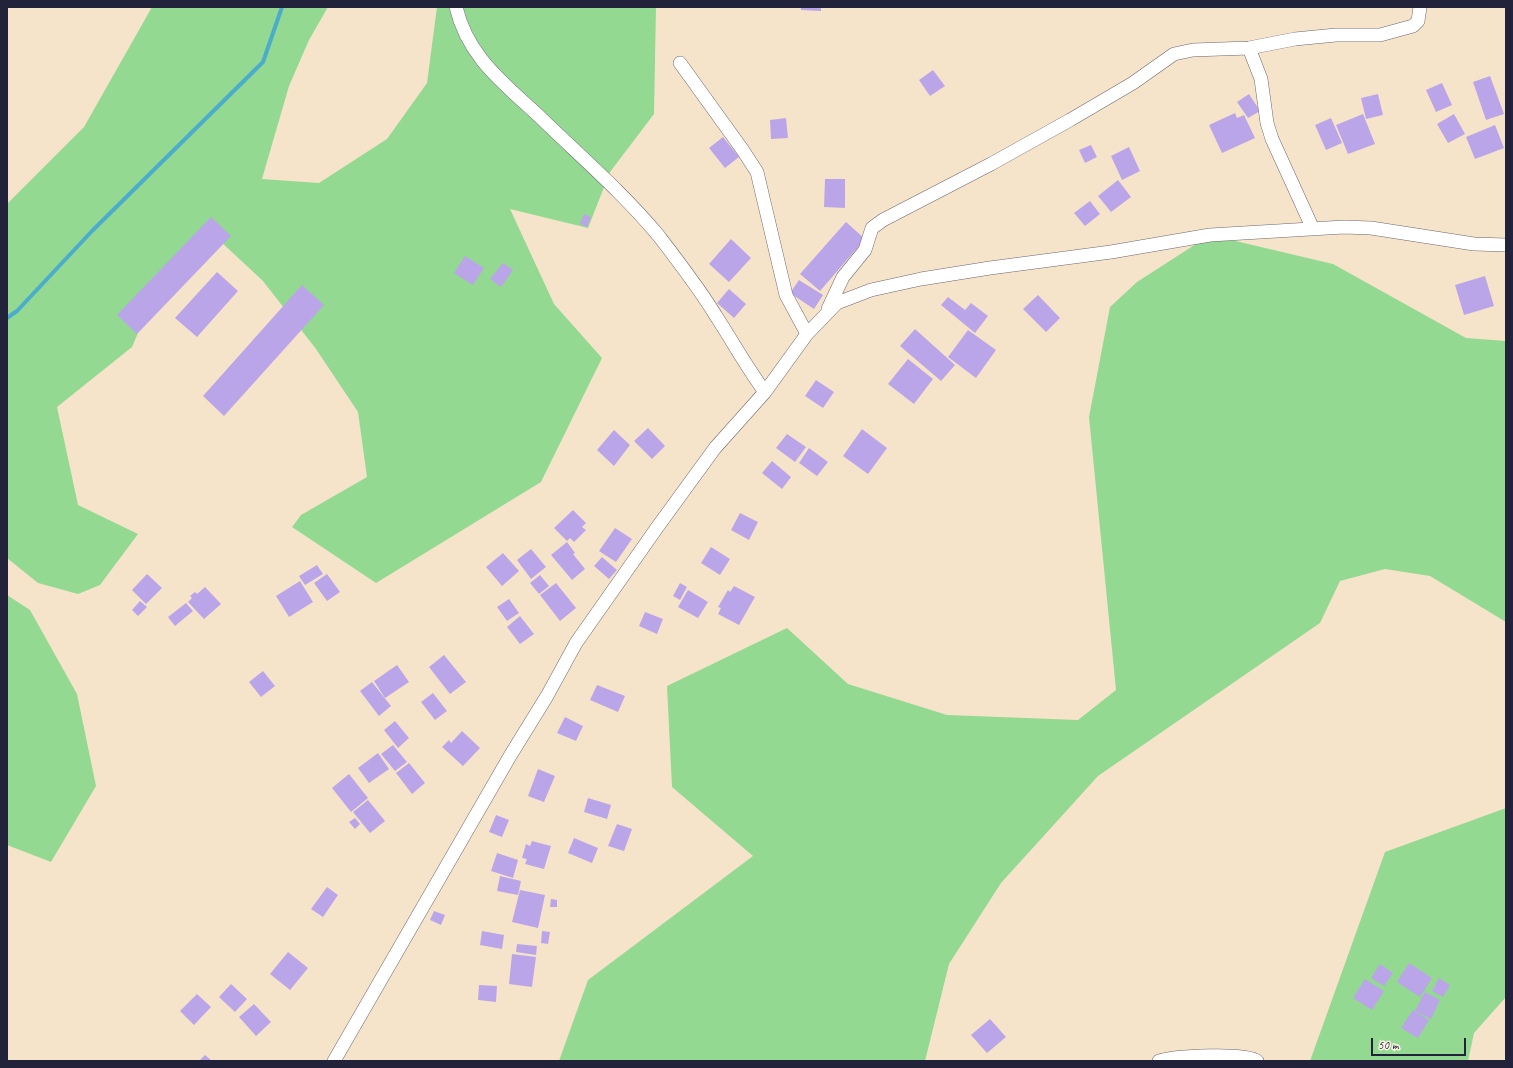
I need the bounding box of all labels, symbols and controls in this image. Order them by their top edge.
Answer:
scale bar [1373,1030,1468,1056]
text: 50 m [1378,1037,1398,1053]

